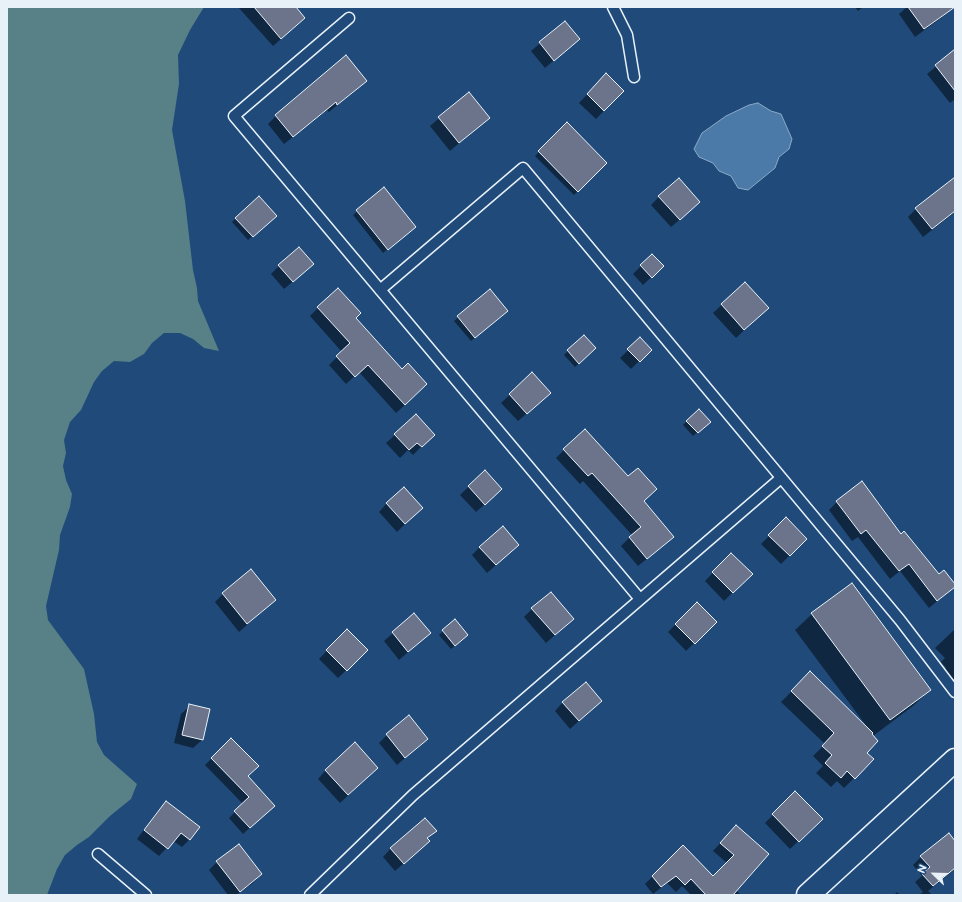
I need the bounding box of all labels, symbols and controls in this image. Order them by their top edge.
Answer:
north arrow [914,854,954,894]
text: N [915,863,930,875]

